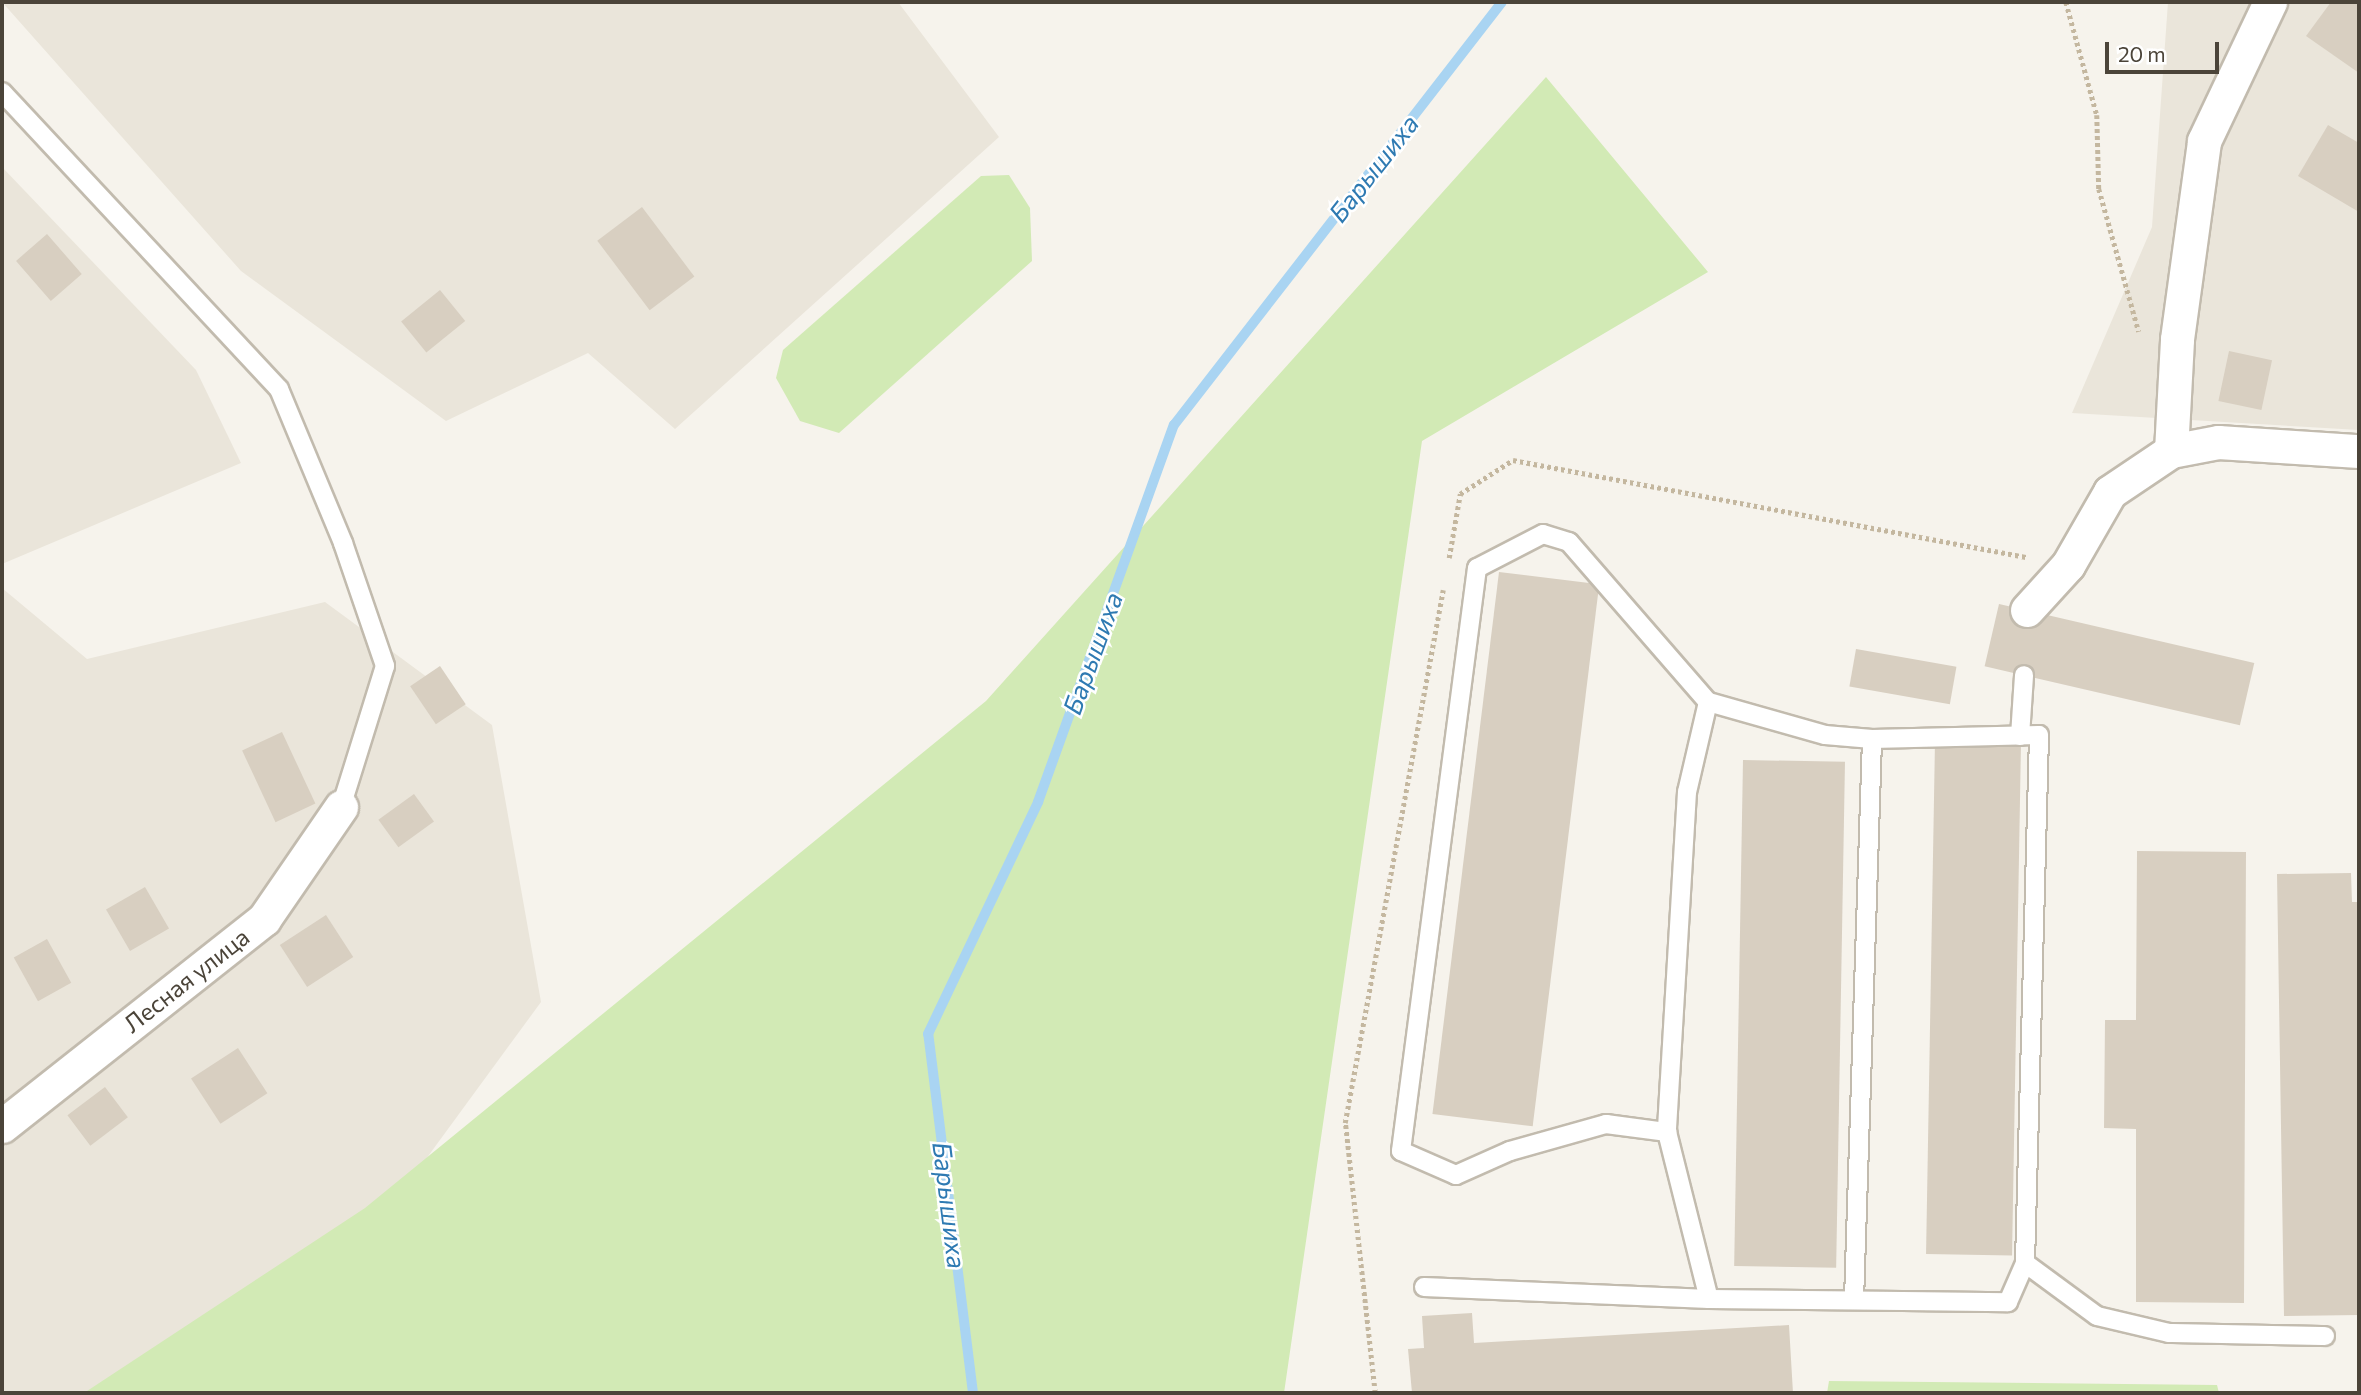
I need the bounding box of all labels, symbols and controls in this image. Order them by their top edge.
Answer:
scale bar [2109,28,2223,72]
text: 20 m [2118,41,2166,66]
water label: Барышиха [1321,108,1425,228]
water label: Барышиха [1056,588,1128,718]
street label: Лесная улица [117,922,255,1038]
water label: Барышиха [927,1140,973,1270]

